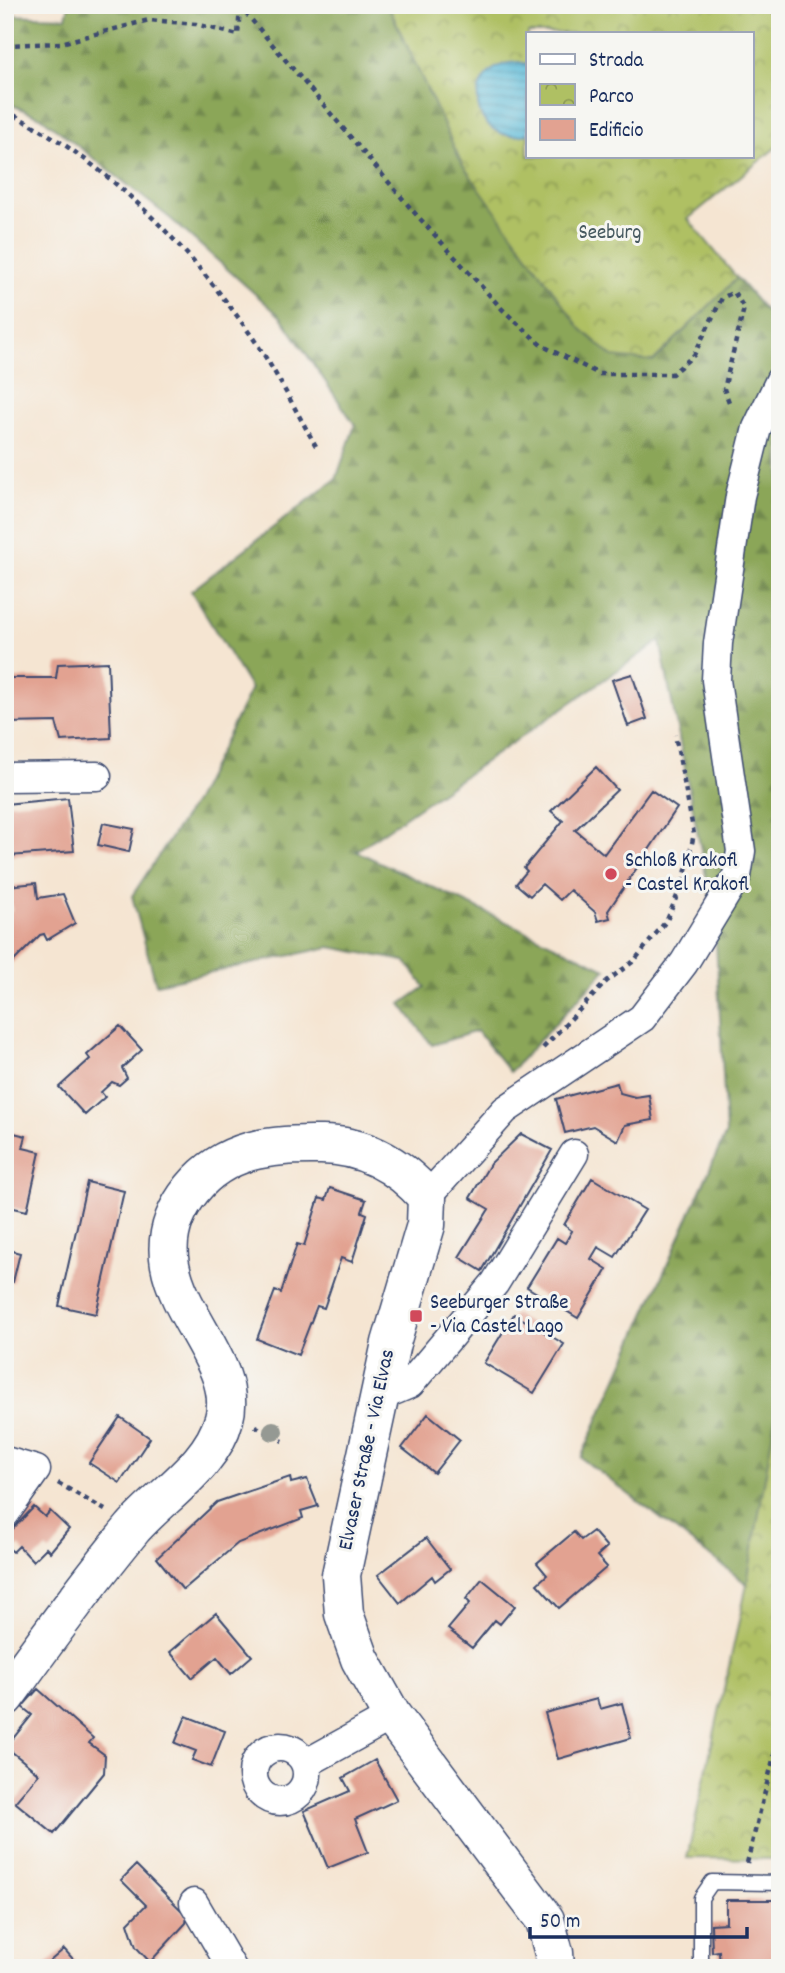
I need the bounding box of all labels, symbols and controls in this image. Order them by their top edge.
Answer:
legend [526,32,754,158]
text: Strada [589,47,644,77]
text: Parco [589,83,634,113]
text: Edificio [589,117,644,147]
park label: Seeburg [579,219,641,249]
place label: Schloß Krakofl - Castel Krakofl [625,847,749,901]
marker: Schloß Krakofl - Castel Krakofl [603,866,619,882]
place label: Seeburger Straße - Via Castel Lago [430,1289,569,1343]
marker: Seeburger Straße - Via Castel Lago [408,1308,424,1324]
street label: Elvaser Straße - Via Elvas [332,1347,404,1553]
scale bar [530,1896,746,1940]
text: 50 m [540,1908,580,1938]

